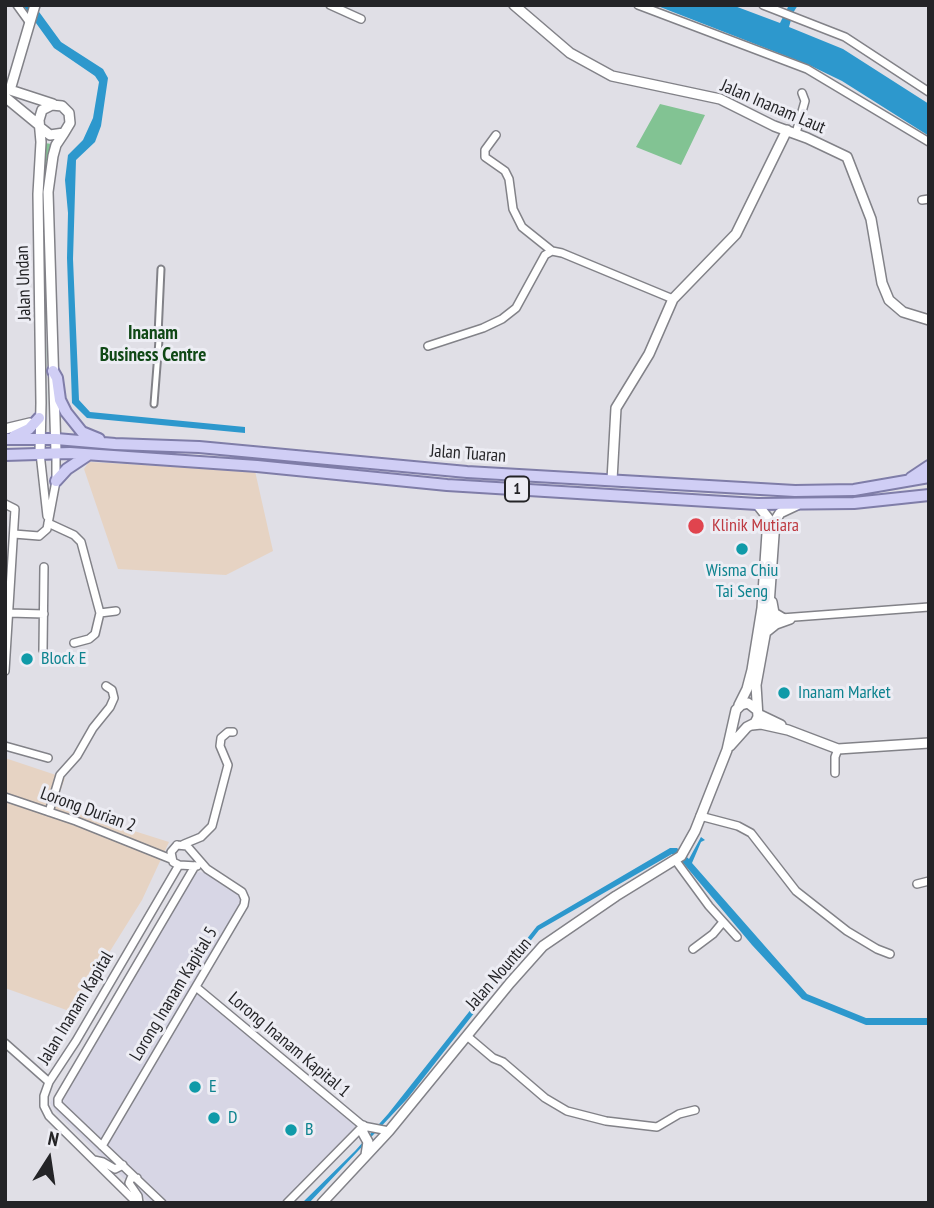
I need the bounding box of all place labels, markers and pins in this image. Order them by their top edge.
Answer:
place label: Klinik Mutiara [712,515,799,537]
marker: Klinik Mutiara [686,516,706,536]
marker: Wisma Chiu Tai Seng [734,541,750,557]
place label: Wisma Chiu Tai Seng [706,560,778,602]
place label: Block E [41,648,86,670]
marker: Block E [19,651,35,667]
place label: Inanam Market [798,682,891,704]
marker: Inanam Market [776,685,792,701]
place label: E [209,1076,217,1098]
marker: E [187,1079,203,1095]
place label: D [228,1107,237,1129]
marker: D [206,1110,222,1126]
place label: B [305,1119,313,1141]
marker: B [283,1122,299,1138]

